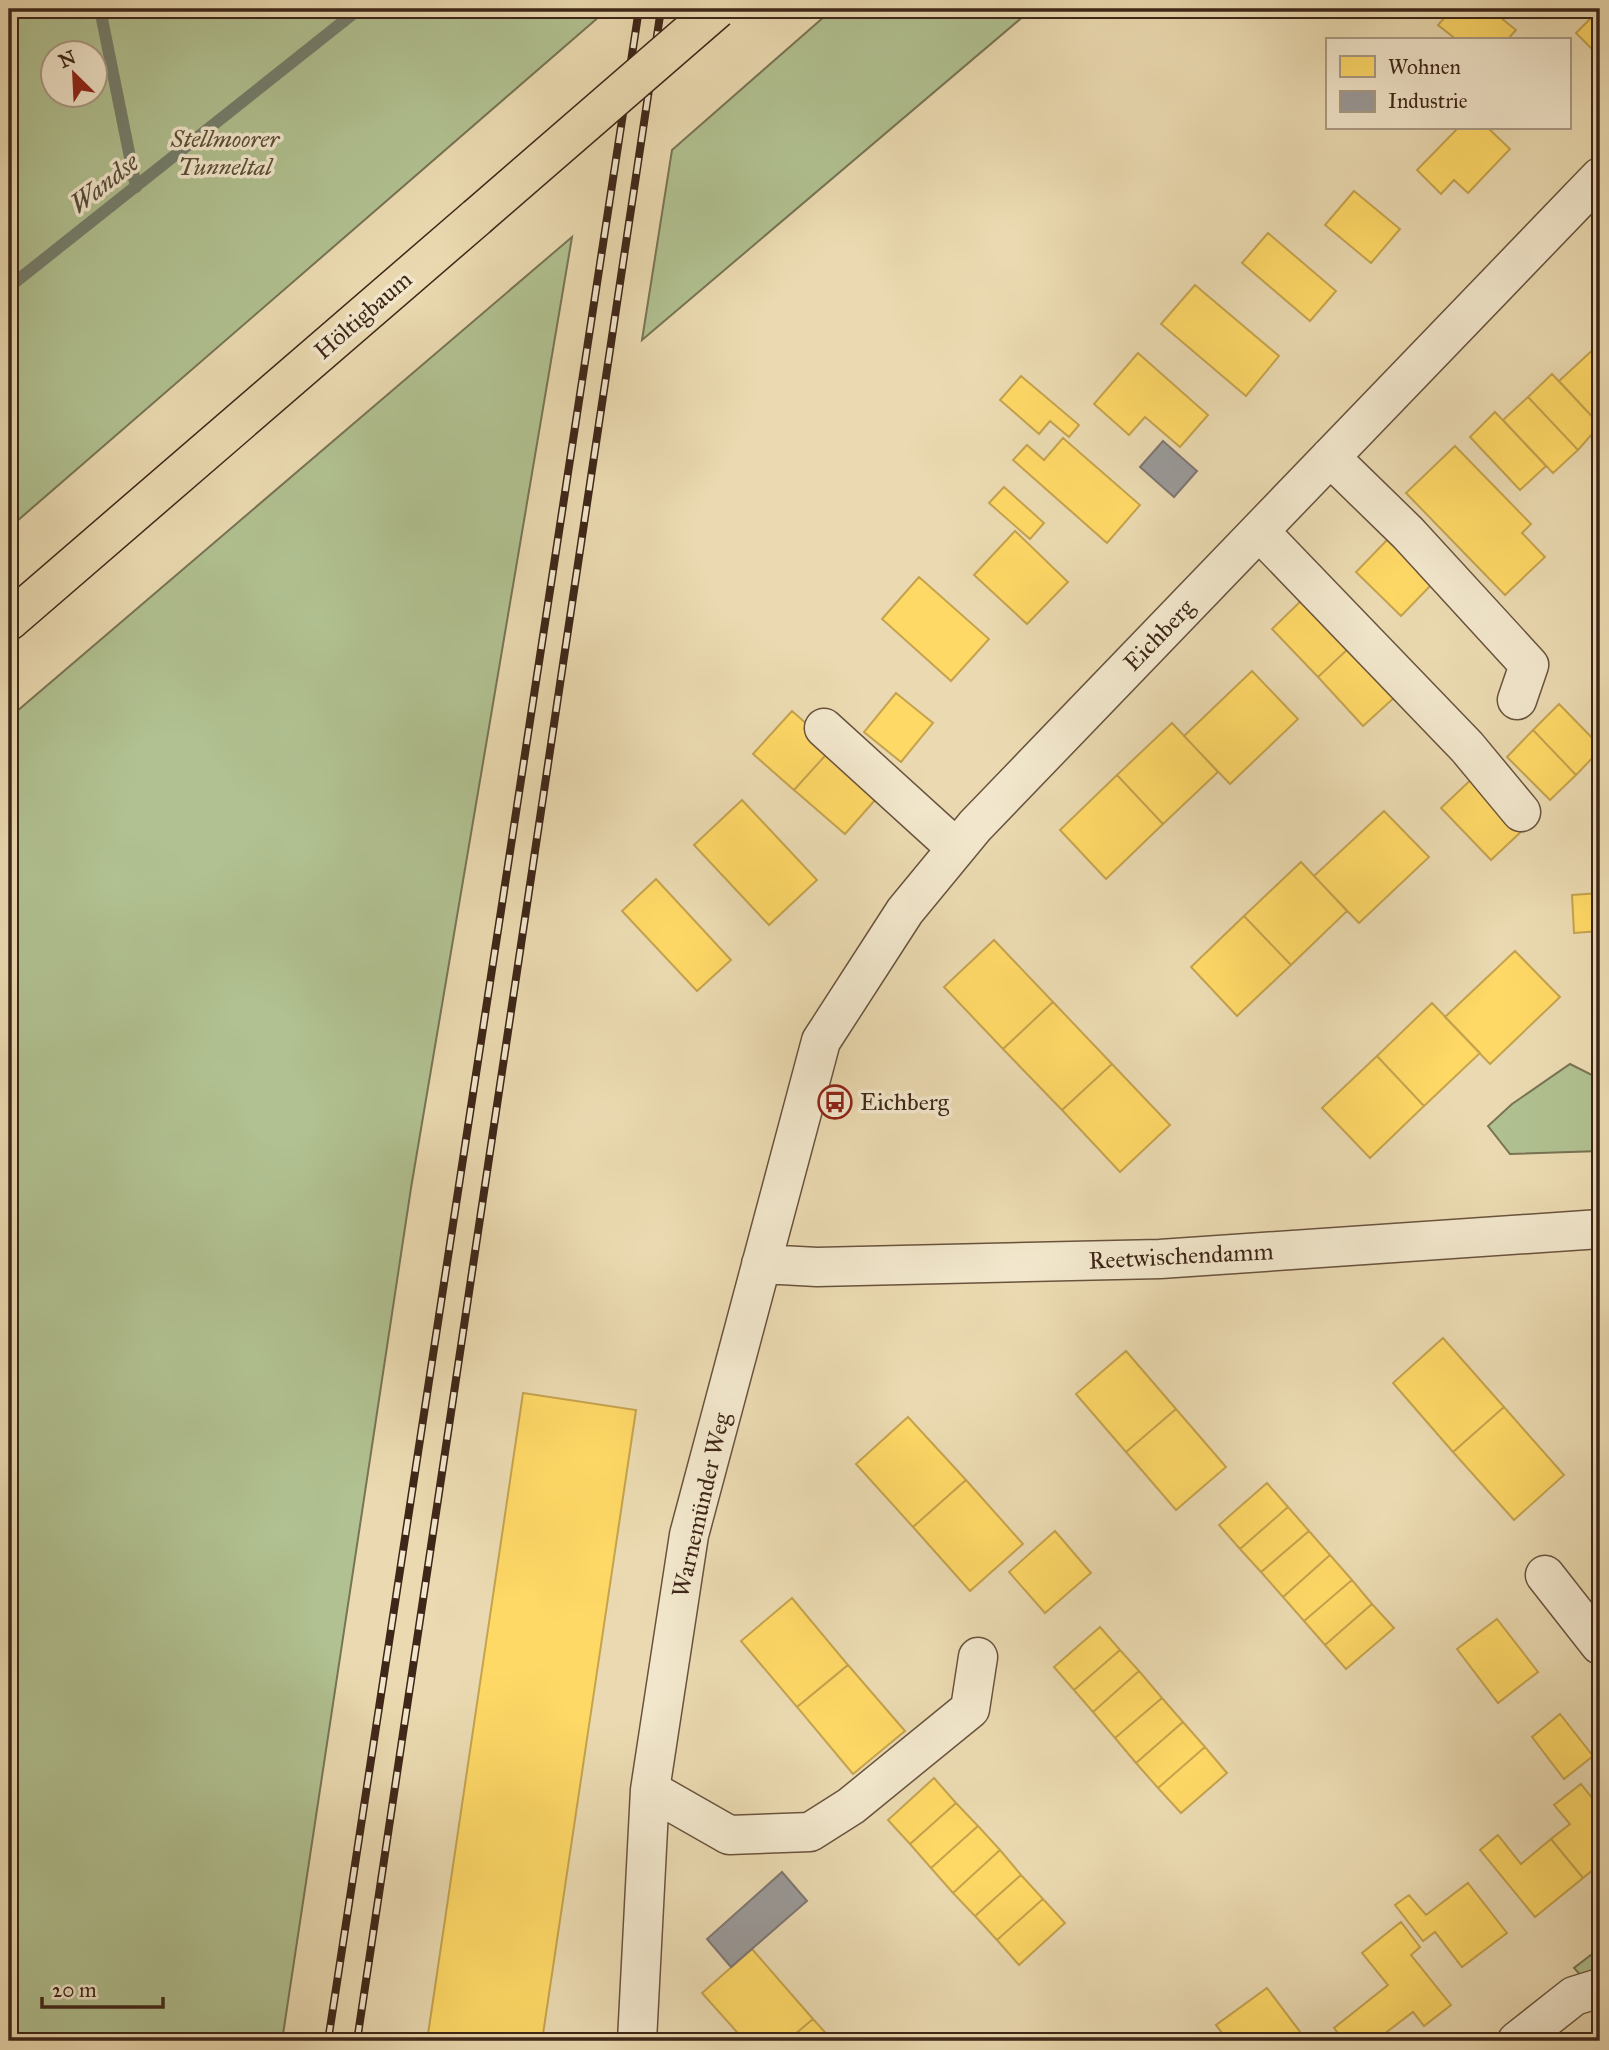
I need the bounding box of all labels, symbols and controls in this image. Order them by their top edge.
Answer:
north arrow [38,38,108,108]
legend [1326,38,1570,130]
text: N [55,45,79,73]
text: Wohnen [1388,54,1461,80]
text: Industrie [1388,88,1468,114]
park label: Stellmoorer Tunneltal [170,124,281,182]
water label: Wandse [63,145,146,220]
street label: Höltigbaum [308,264,418,366]
street label: Eichberg [1117,592,1201,677]
bus stop icon: Eichberg [816,1083,854,1121]
place label: Eichberg [860,1087,950,1117]
street label: Reetwischendamm [1088,1236,1274,1276]
street label: Warnemünder Weg [665,1409,737,1600]
scale bar [42,1966,163,2010]
text: 20 m [52,1977,97,2003]

